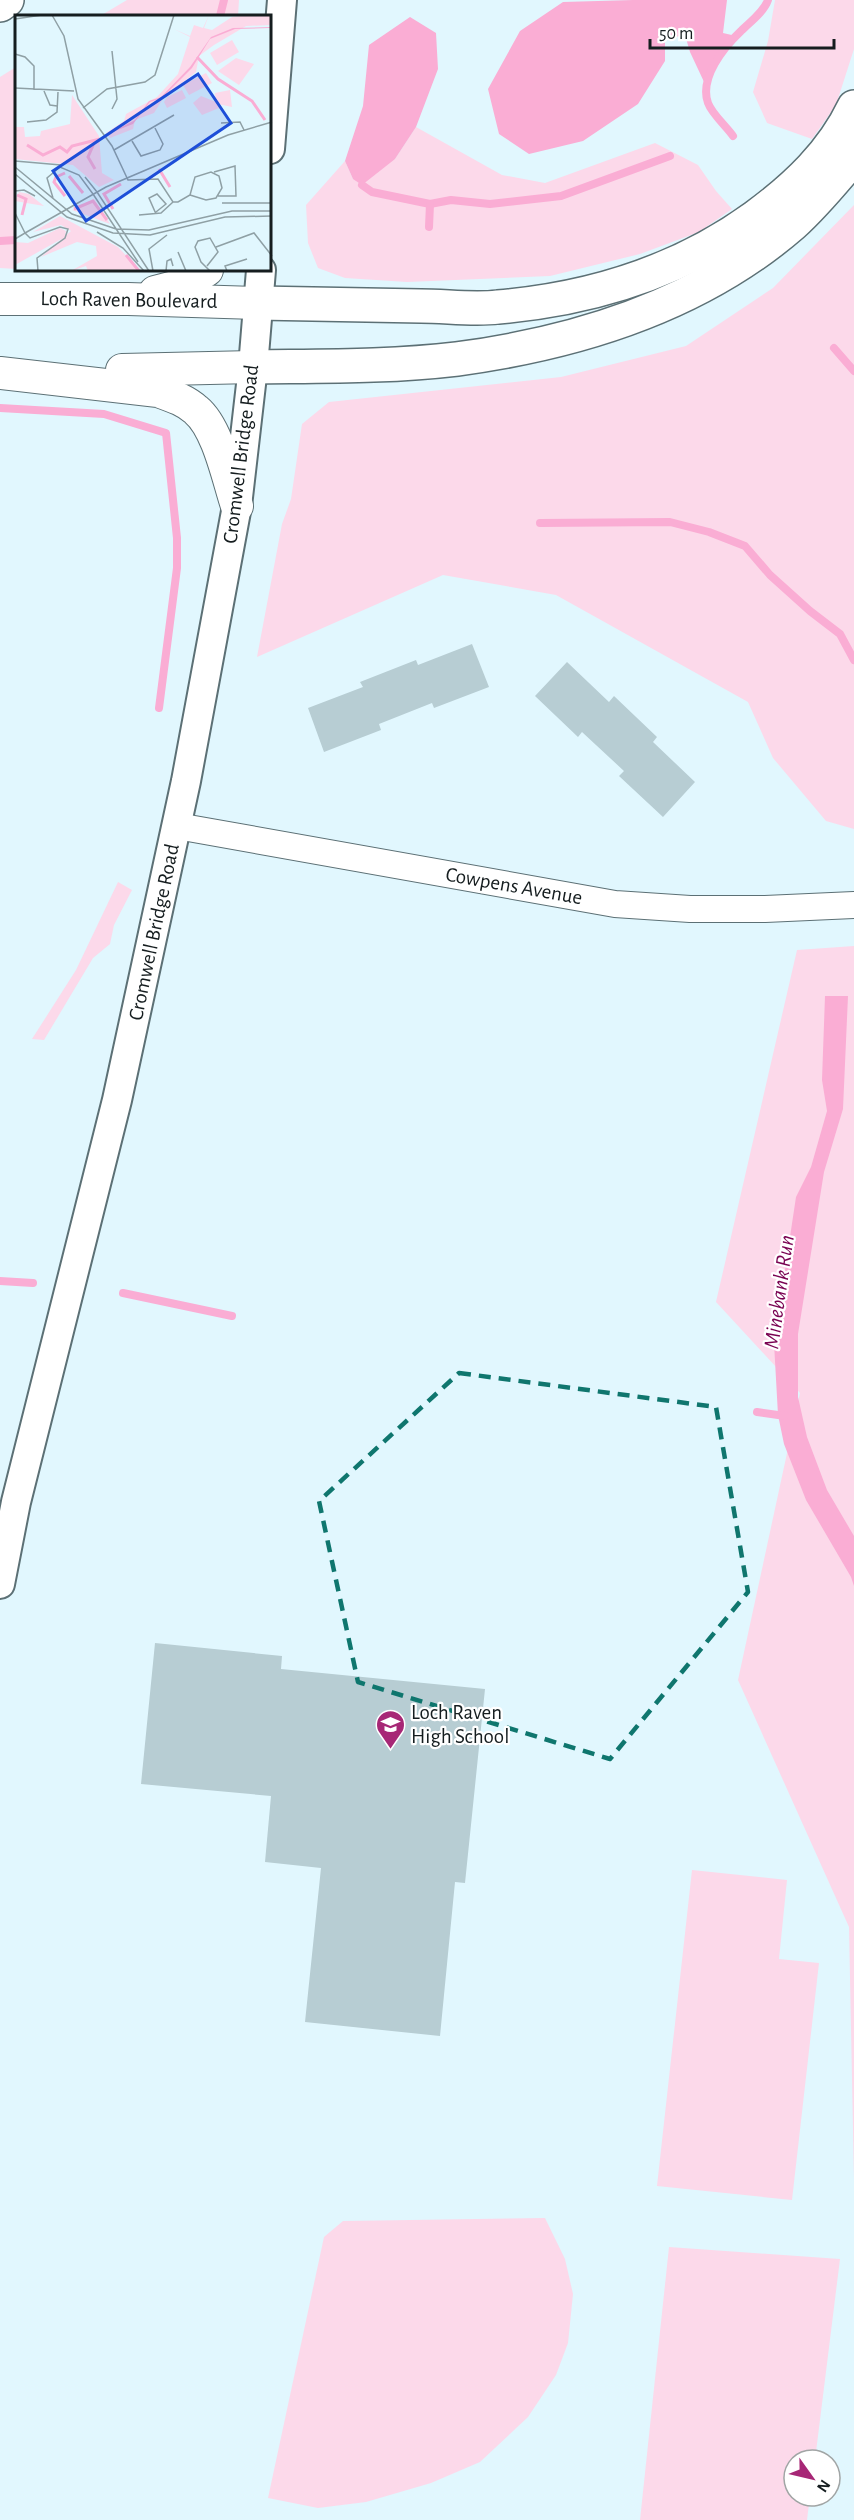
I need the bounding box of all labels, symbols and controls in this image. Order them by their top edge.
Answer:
scale bar [650,12,834,50]
inset map [15,15,272,272]
text: 50 m [659,25,693,43]
street label: Loch Raven Boulevard [40,288,218,312]
street label: Cromwell Bridge Road [220,363,262,545]
street label: Cromwell Bridge Road [125,842,183,1022]
street label: Cowpens Avenue [444,864,584,908]
water label: Minebank Run [760,1234,798,1350]
place label: Loch Raven High School [411,1702,509,1747]
school or university icon: Loch Raven High School [374,1708,406,1750]
north arrow [782,2448,842,2508]
text: N [814,2477,833,2495]

